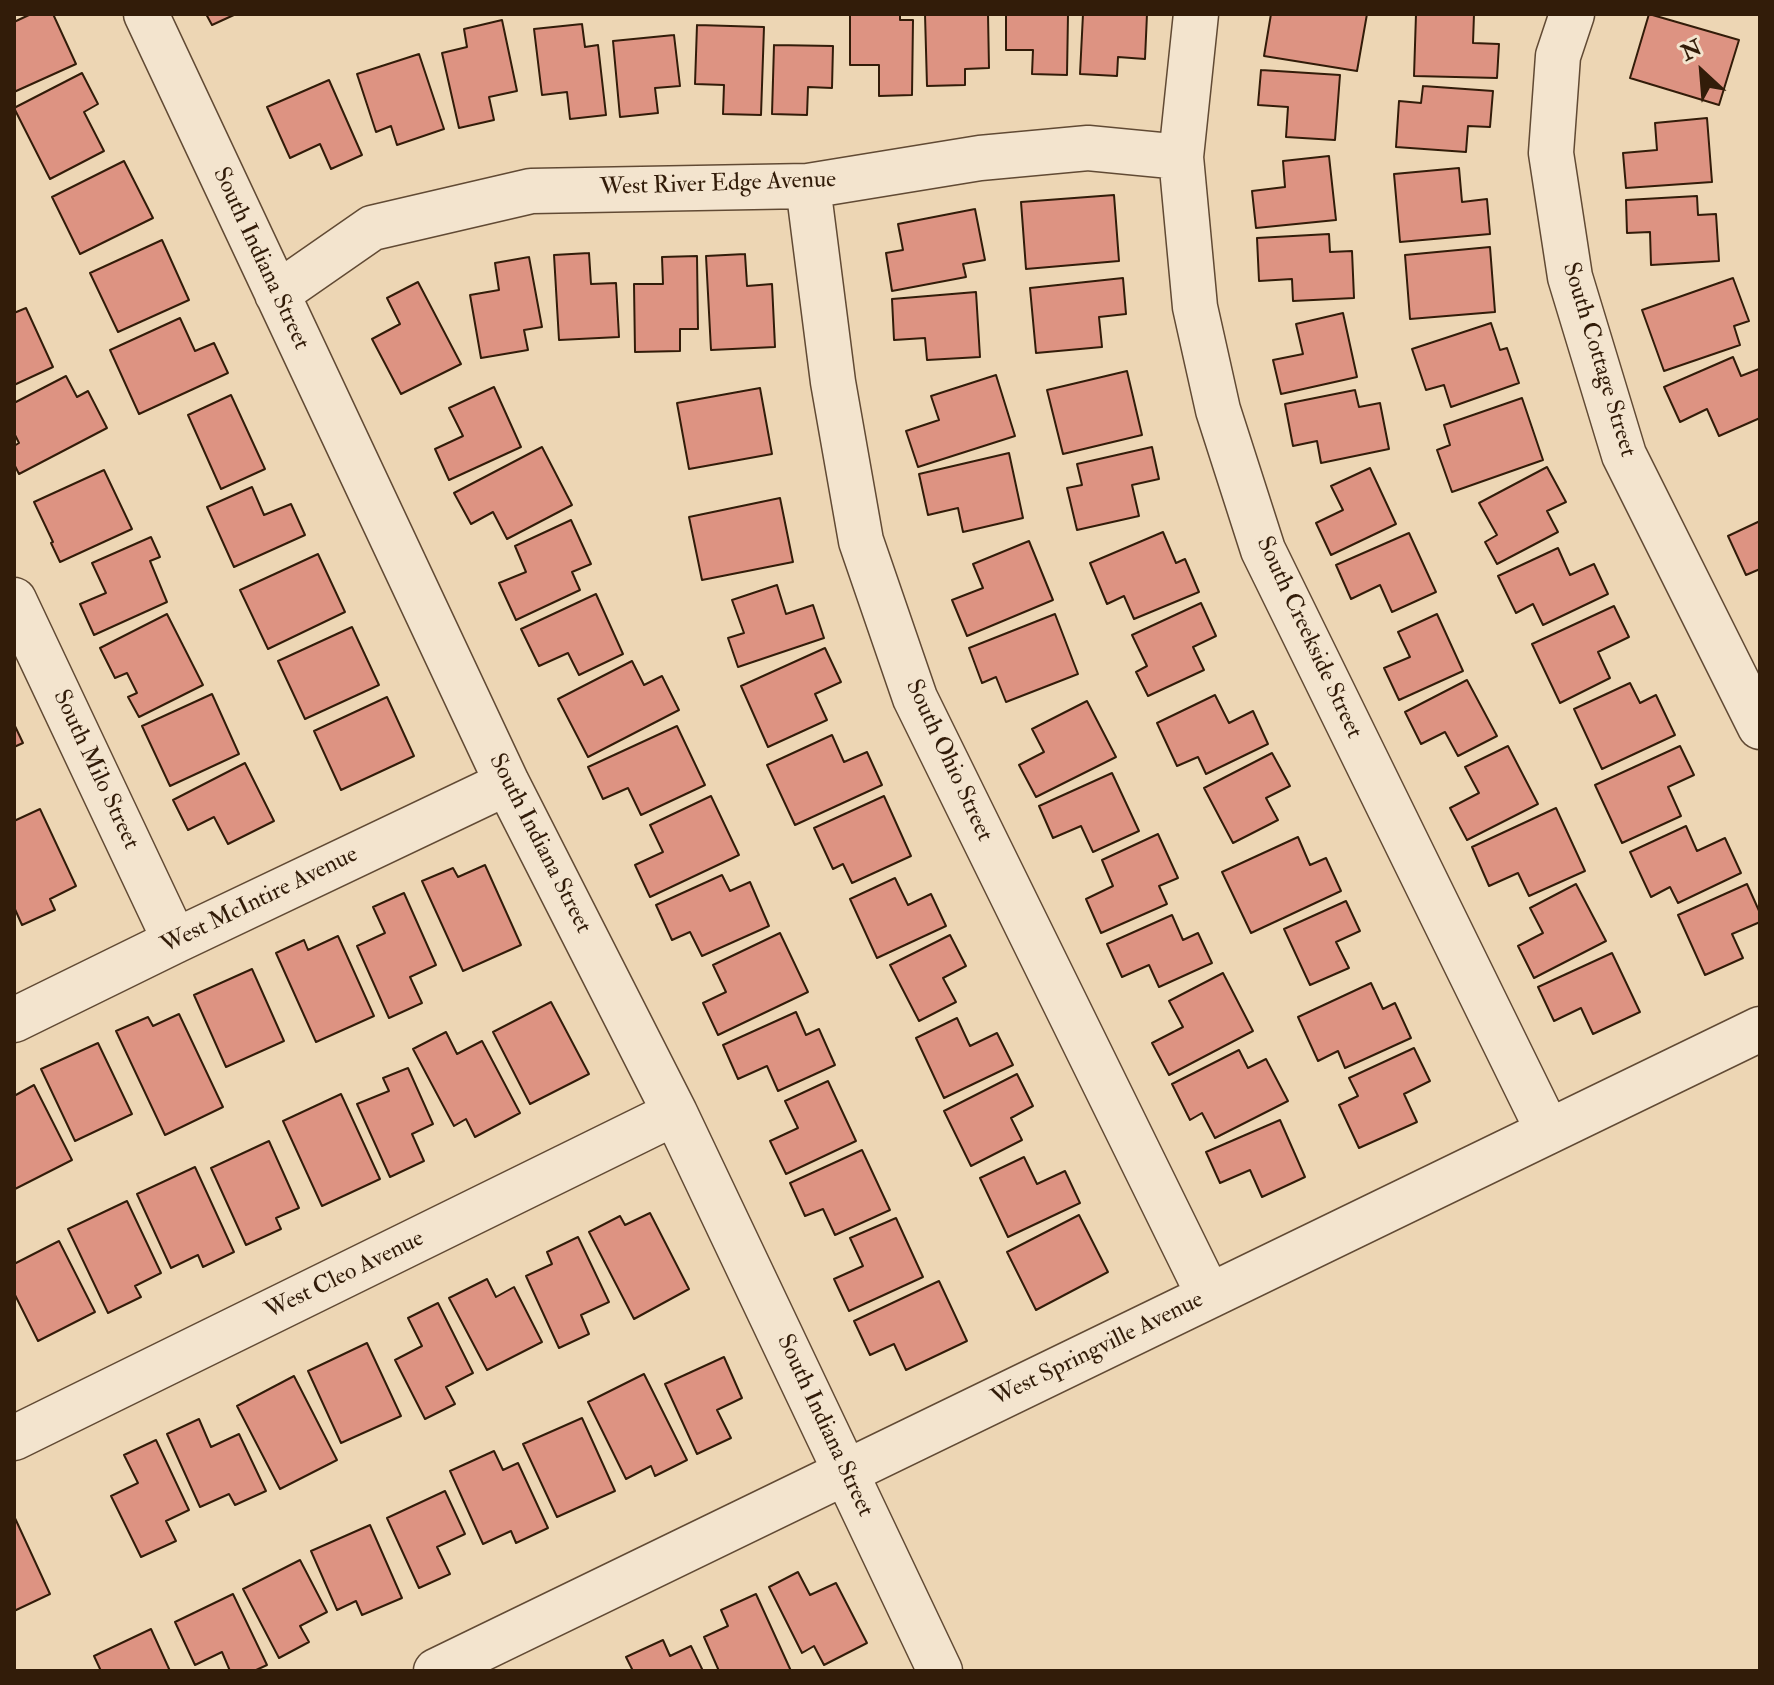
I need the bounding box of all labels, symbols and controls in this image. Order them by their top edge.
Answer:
north arrow [1662,32,1742,112]
text: N [1676,34,1706,67]
street label: South Indiana Street [205,163,315,355]
street label: West River Edge Avenue [599,166,837,204]
street label: South Cottage Street [1555,259,1641,461]
street label: South Creekside Street [1249,532,1367,744]
street label: South Ohio Street [898,675,998,847]
street label: South Milo Street [45,686,145,854]
street label: South Indiana Street [481,749,597,939]
street label: West McIntire Avenue [157,841,363,961]
street label: West Cleo Avenue [261,1225,429,1327]
street label: West Springville Avenue [987,1286,1209,1414]
street label: South Indiana Street [769,1330,879,1522]

